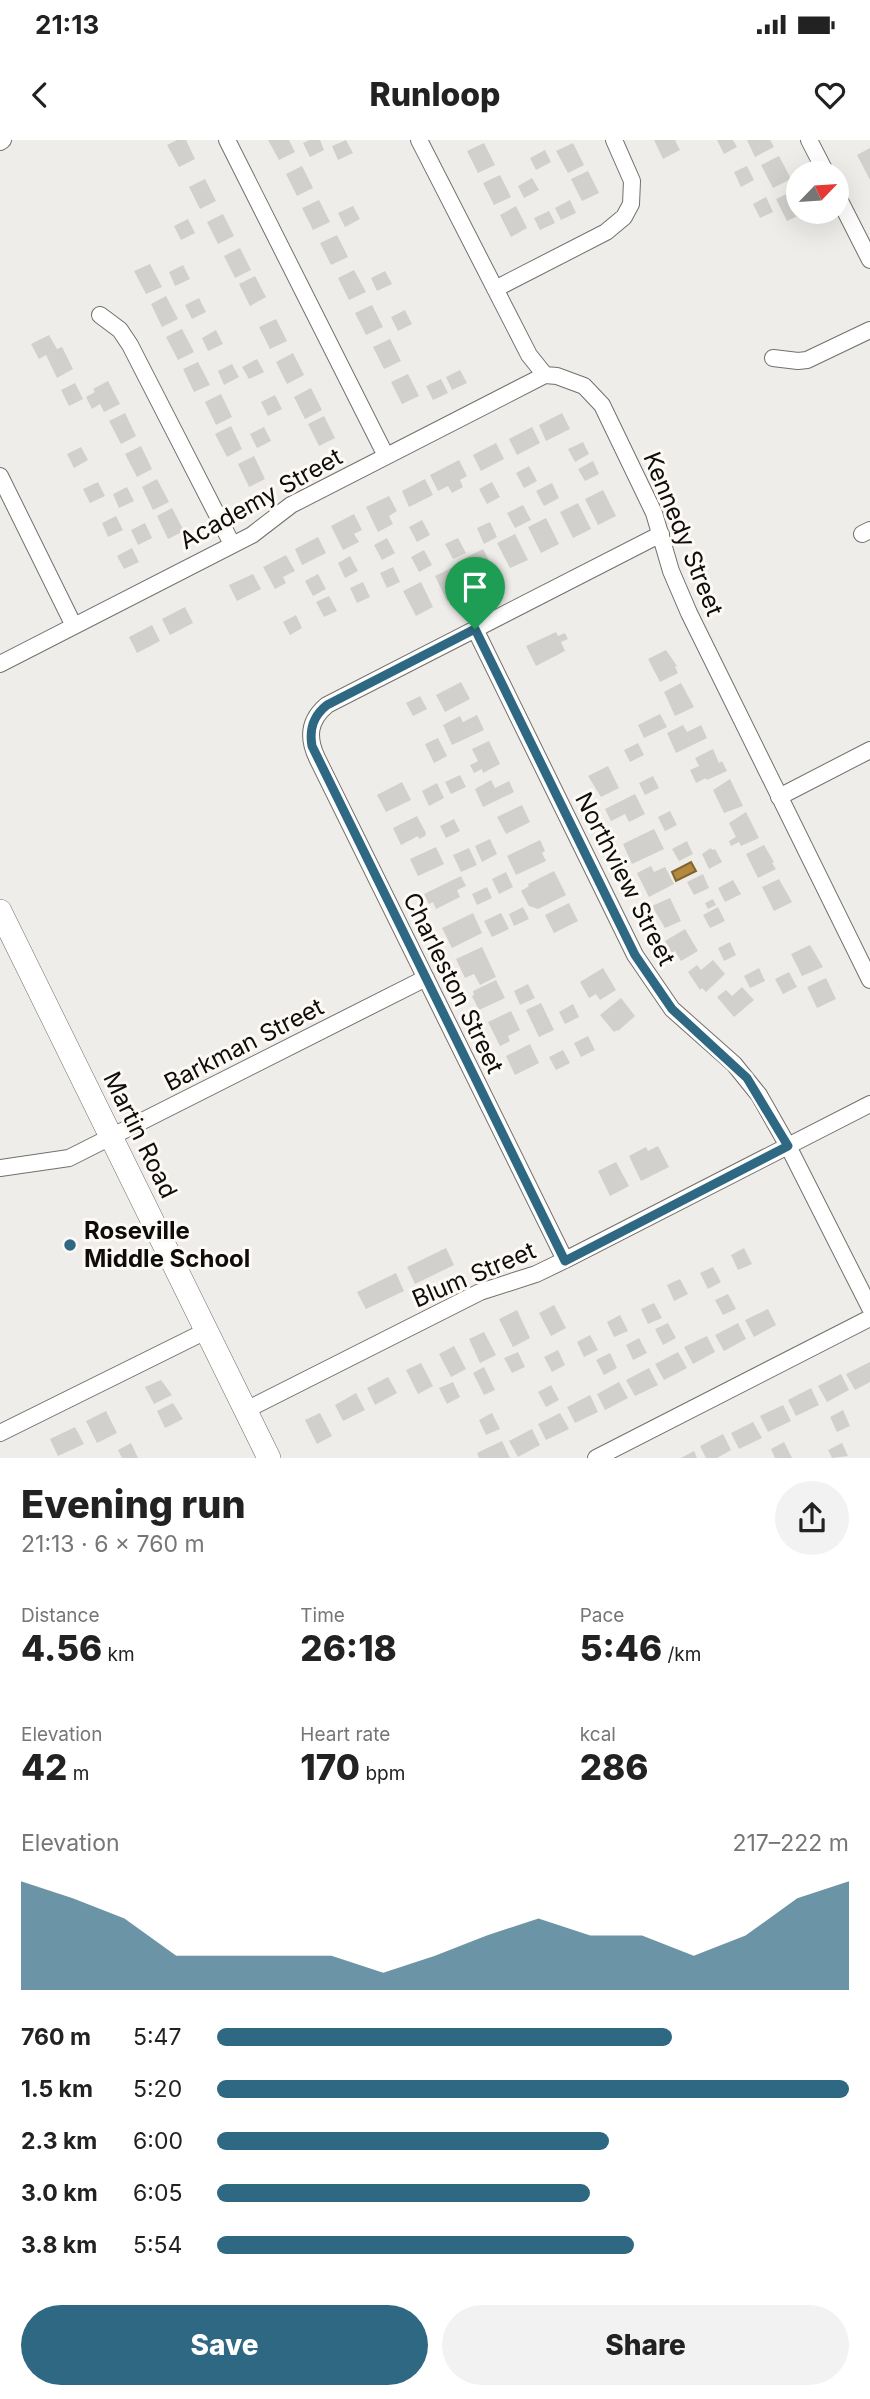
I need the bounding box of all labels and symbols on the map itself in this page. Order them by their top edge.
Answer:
north arrow [786,161,849,224]
street label: Academy Street [174,442,347,555]
street label: Kennedy Street [637,448,730,620]
pin [445,557,505,629]
street label: Northview Street [569,787,682,970]
street label: Charleston Street [397,888,510,1078]
street label: Barkman Street [159,992,328,1097]
street label: Martin Road [97,1067,184,1203]
place label: Roseville Middle School [84,1216,250,1273]
street label: Blum Street [408,1236,540,1314]
marker: Roseville Middle School [62,1237,78,1253]

